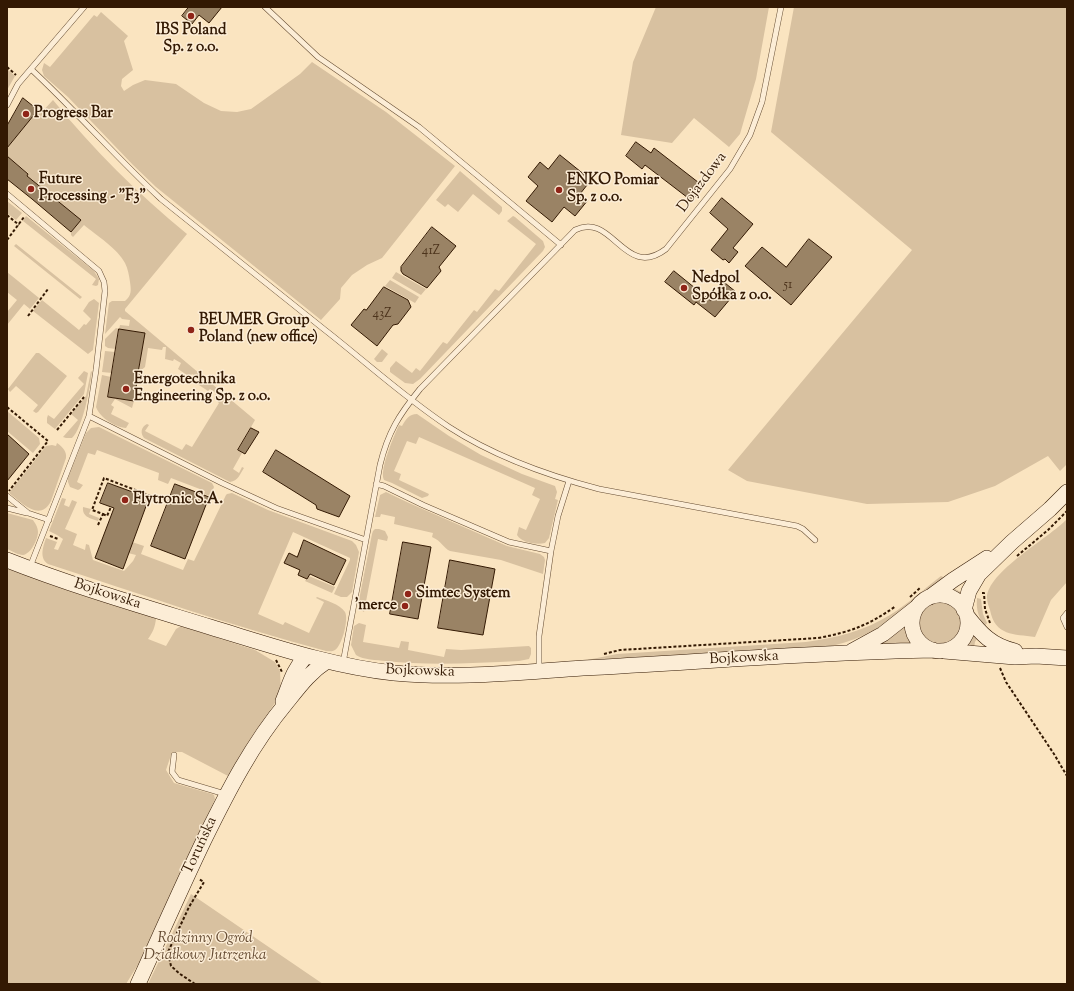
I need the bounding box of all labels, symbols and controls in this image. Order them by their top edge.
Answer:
marker: IBS Poland Sp. z o.o. [186,11,196,21]
place label: IBS Poland Sp. z o.o. [156,22,226,57]
place label: Progress Bar [34,105,113,123]
marker: Progress Bar [21,109,31,119]
street label: Dojazdowa [674,149,732,217]
place label: Future Processing - "F3" [39,171,146,206]
place label: ENKO Pomiar Sp. z o.o. [567,172,659,207]
marker: Future Processing - "F3" [26,184,36,194]
marker: ENKO Pomiar Sp. z o.o. [554,185,564,195]
house number: 41Z [422,244,440,260]
place label: Nedpol Spółka z o.o. [692,270,772,305]
house number: 51 [784,278,792,294]
marker: Nedpol Spółka z o.o. [679,283,689,293]
house number: 43Z [372,307,392,323]
place label: BEUMER Group Poland (new office) [199,312,318,347]
marker: BEUMER Group Poland (new office) [186,325,196,335]
place label: Energotechnika Engineering Sp. z o.o. [134,371,271,406]
marker: Energotechnika Engineering Sp. z o.o. [121,384,131,394]
place label: Flytronic S.A. [133,491,223,509]
marker: Flytronic S.A. [120,495,130,505]
street label: Bojkowska [71,576,143,614]
place label: Simtec System [416,585,510,603]
marker: Simtec System [403,589,413,599]
place label: 'merce [355,597,397,615]
marker: 'merce [400,601,410,611]
street label: Bojkowska [709,648,779,670]
street label: Bojkowska [385,662,455,682]
street label: Toruńska [180,814,222,878]
park label: Rodzinny Ogród Działkowy Jutrzenka [144,930,266,965]

